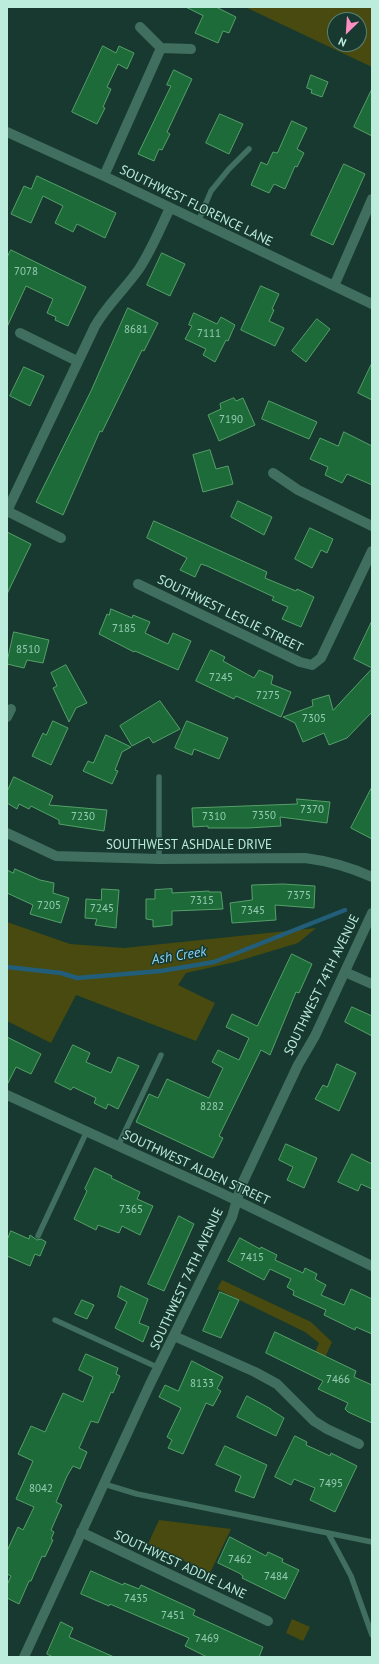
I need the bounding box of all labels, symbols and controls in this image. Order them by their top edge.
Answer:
north arrow [327,12,367,52]
text: N [336,34,349,50]
street label: SOUTHWEST FLORENCE LANE [117,162,275,250]
house number: 7078 [14,265,38,279]
house number: 8681 [124,323,148,337]
house number: 7111 [197,327,221,341]
house number: 7190 [219,413,243,427]
street label: SOUTHWEST LESLIE STREET [155,572,305,656]
house number: 7185 [112,622,136,636]
house number: 8510 [16,643,40,657]
house number: 7245 [209,671,233,685]
house number: 7275 [256,689,280,703]
house number: 7305 [302,712,326,726]
house number: 7370 [300,803,324,817]
house number: 7350 [252,809,276,823]
house number: 7230 [71,810,95,824]
house number: 7310 [202,810,226,824]
street label: SOUTHWEST ASHDALE DRIVE [106,837,272,853]
house number: 7375 [287,889,311,903]
house number: 7315 [190,894,214,908]
house number: 7205 [37,899,61,913]
house number: 7245 [90,902,114,916]
house number: 7345 [241,904,265,918]
street label: SOUTHWEST 74TH AVENUE [281,912,363,1058]
water label: Ash Creek [150,943,208,969]
house number: 8282 [200,1100,224,1114]
street label: SOUTHWEST ALDEN STREET [120,1127,272,1209]
house number: 7365 [119,1203,143,1217]
street label: SOUTHWEST 74TH AVENUE [147,1206,227,1352]
house number: 7415 [240,1251,264,1265]
house number: 7466 [326,1373,350,1387]
house number: 8133 [190,1377,214,1391]
house number: 7495 [319,1477,343,1491]
house number: 8042 [29,1482,53,1496]
street label: SOUTHWEST ADDIE LANE [111,1527,249,1603]
house number: 7462 [228,1553,252,1567]
house number: 7484 [264,1570,288,1584]
house number: 7435 [124,1592,148,1606]
house number: 7451 [161,1609,185,1623]
house number: 7469 [195,1632,219,1646]

